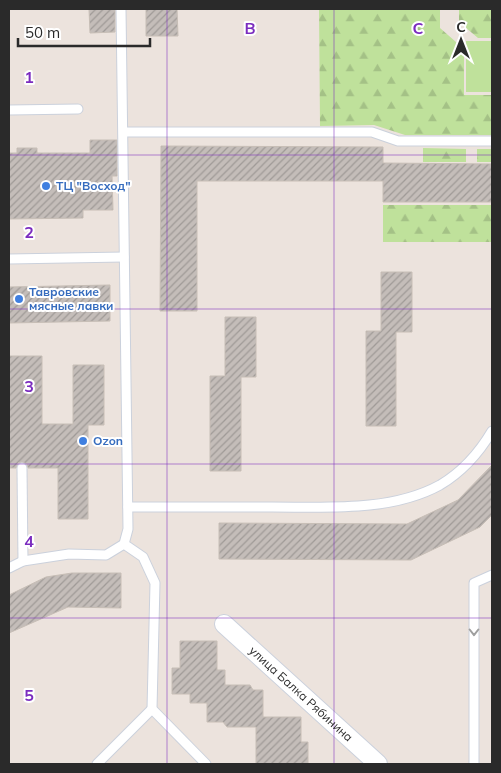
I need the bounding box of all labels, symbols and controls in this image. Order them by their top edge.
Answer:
scale bar [18,15,150,47]
north arrow [436,15,486,65]
text: B [244,18,256,38]
text: C [413,18,424,38]
text: С [456,18,466,36]
text: 50 m [25,23,60,42]
text: 1 [24,67,34,87]
place label: ТЦ "Восход" [56,178,131,193]
marker: ТЦ "Восход" [40,180,52,192]
text: 2 [24,222,34,242]
place label: Тавровские мясные лавки [29,284,113,313]
marker: Тавровские мясные лавки [13,293,25,305]
text: 3 [24,376,34,396]
place label: Ozon [93,433,123,448]
marker: Ozon [77,435,89,447]
text: 4 [24,531,34,551]
one-way arrow [469,628,479,636]
street label: улица Балка Рябинина [246,643,356,745]
text: 5 [24,685,34,705]

